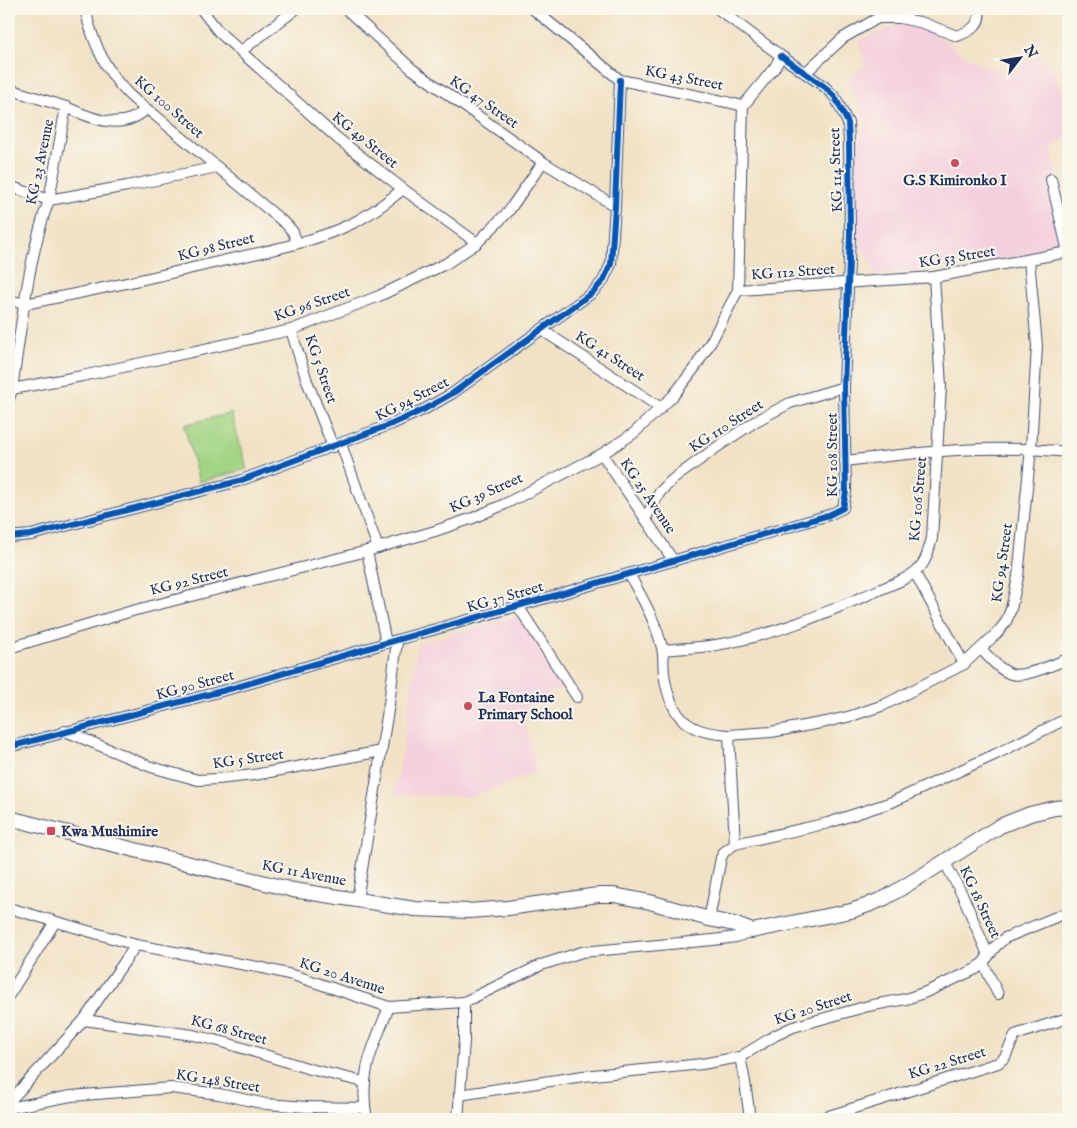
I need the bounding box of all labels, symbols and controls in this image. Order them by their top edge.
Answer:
north arrow [994,32,1044,82]
text: N [1019,41,1041,62]
street label: KG 43 Street [643,61,725,95]
street label: KG 100 Street [130,71,208,143]
street label: KG 47 Street [446,71,522,133]
street label: KG 49 Street [328,107,402,173]
street label: KG 23 Avenue [22,117,58,207]
street label: KG 114 Street [825,127,847,213]
marker: G.S Kimironko I [949,157,961,169]
place label: G.S Kimironko I [903,171,1007,190]
street label: KG 98 Street [176,228,256,266]
street label: KG 53 Street [917,242,997,272]
street label: KG 112 Street [750,260,836,284]
street label: KG 96 Street [271,282,353,326]
street label: KG 41 Street [572,326,648,386]
street label: KG 5 Street [300,332,342,406]
street label: KG 94 Street [372,372,452,426]
street label: KG 110 Street [685,395,767,457]
street label: KG 108 Street [823,412,842,498]
street label: KG 25 Avenue [616,455,680,538]
street label: KG 106 Street [905,456,931,542]
street label: KG 39 Street [446,468,526,518]
street label: KG 94 Street [987,522,1017,604]
street label: KG 92 Street [148,562,230,600]
street label: KG 37 Street [464,577,546,617]
street label: KG 90 Street [154,665,236,705]
place label: La Fontaine Primary School [478,688,574,724]
marker: La Fontaine Primary School [462,700,474,712]
street label: KG 5 Street [211,745,285,773]
place label: Kwa Mushimire [61,822,158,841]
marker: Kwa Mushimire [45,825,57,837]
street label: KG 11 Avenue [260,855,348,891]
street label: KG 18 Street [955,863,1005,941]
street label: KG 20 Avenue [297,953,387,999]
street label: KG 20 Street [772,987,854,1029]
street label: KG 68 Street [189,1011,269,1049]
street label: KG 22 Street [906,1042,988,1084]
street label: KG 148 Street [174,1065,262,1097]

